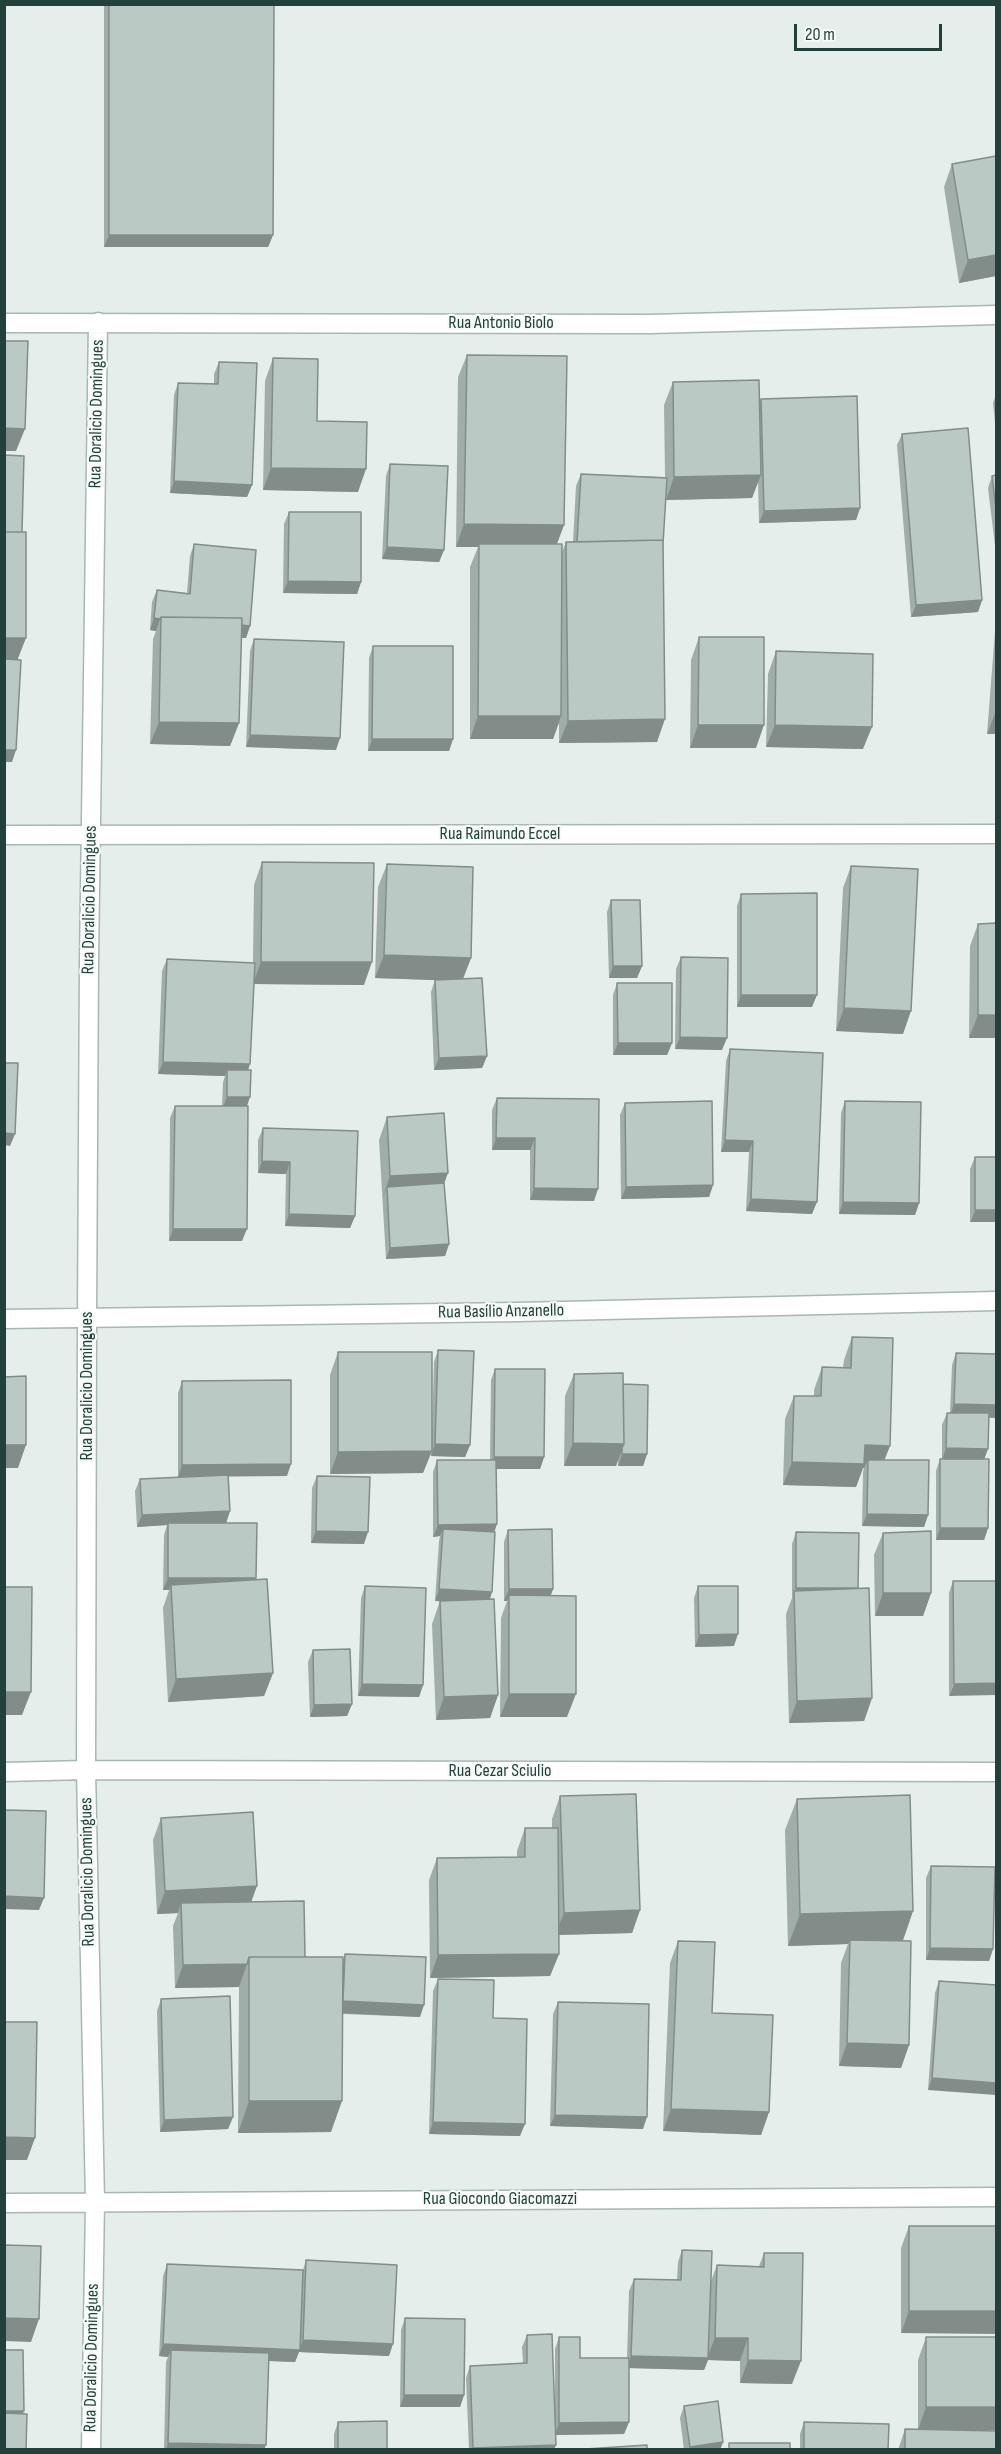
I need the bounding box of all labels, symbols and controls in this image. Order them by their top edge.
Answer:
scale bar [797,12,946,50]
text: 20 m [805,24,835,45]
street label: Rua Antonio Biolo [448,312,554,334]
street label: Rua Doralicio Domingues [85,339,109,489]
street label: Rua Raimundo Eccel [440,823,560,845]
street label: Rua Doralicio Domingues [78,825,102,975]
street label: Rua Basílio Anzanello [438,1300,564,1324]
street label: Rua Doralicio Domingues [76,1311,98,1461]
street label: Rua Cezar Sciulio [448,1760,552,1782]
street label: Rua Doralicio Domingues [76,1797,100,1947]
street label: Rua Giocondo Giacomazzi [423,2188,577,2210]
street label: Rua Doralicio Domingues [80,2283,104,2433]

